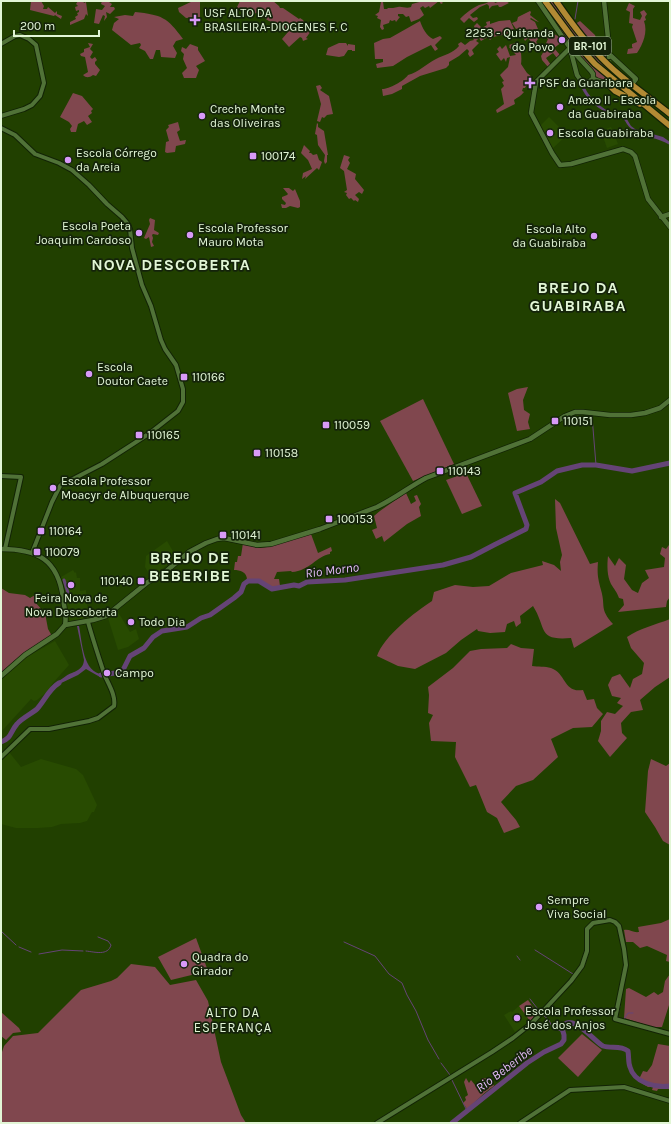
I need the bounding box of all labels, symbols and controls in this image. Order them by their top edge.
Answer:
place label: USF ALTO DA BRASILEIRA-DIOGENES F. C [204,6,348,34]
scale bar [14,12,99,38]
marker: USF ALTO DA BRASILEIRA-DIOGENES F. C [189,14,201,26]
text: 200 m [20,19,55,33]
place label: 2253 - Quitanda do Povo [466,26,554,54]
marker: 2253 - Quitanda do Povo [557,35,567,45]
road number: BR-101 [569,37,611,55]
place label: PSF da Guaribara [539,76,633,90]
marker: PSF da Guaribara [524,77,536,89]
place label: Anexo II - Escola da Guabiraba [568,93,656,121]
place label: Creche Monte das Oliveiras [210,102,285,130]
marker: Anexo II - Escola da Guabiraba [555,102,565,112]
marker: Creche Monte das Oliveiras [197,111,207,121]
place label: Escola Guabiraba [558,126,654,140]
marker: Escola Guabiraba [545,128,555,138]
place label: Escola Córrego da Areia [76,146,157,174]
place label: 100174 [261,149,296,163]
marker: 100174 [248,151,258,161]
marker: Escola Córrego da Areia [63,155,73,165]
place label: Escola Poeta Joaquim Cardoso [36,219,131,247]
place label: Escola Professor Mauro Mota [198,221,289,249]
place label: Escola Alto da Guabiraba [512,222,586,250]
marker: Escola Poeta Joaquim Cardoso [134,228,144,238]
marker: Escola Professor Mauro Mota [185,230,195,240]
marker: Escola Alto da Guabiraba [589,231,599,241]
district label: NOVA DESCOBERTA [91,255,251,274]
district label: BREJO DA GUABIRABA [530,278,626,315]
place label: Escola Doutor Caete [97,360,168,388]
marker: Escola Doutor Caete [84,369,94,379]
place label: 110166 [192,370,225,384]
marker: 110166 [179,372,189,382]
place label: 110151 [563,414,593,428]
marker: 110151 [550,416,560,426]
place label: 110059 [334,418,370,432]
marker: 110059 [321,420,331,430]
place label: 110165 [147,428,180,442]
marker: 110165 [134,430,144,440]
place label: 110158 [265,446,298,460]
marker: 110158 [252,448,262,458]
place label: 110143 [448,464,481,478]
marker: 110143 [435,466,445,476]
place label: Escola Professor Moacyr de Albuquerque [61,474,189,502]
marker: Escola Professor Moacyr de Albuquerque [48,483,58,493]
place label: 100153 [337,512,373,526]
marker: 100153 [324,514,334,524]
place label: 110164 [49,524,82,538]
marker: 110164 [36,526,46,536]
place label: 110141 [231,528,261,542]
marker: 110141 [218,530,228,540]
place label: 110079 [45,545,80,559]
marker: 110079 [32,547,42,557]
district label: BREJO DE BEBERIBE [149,548,231,585]
water label: Rio Morno [304,559,360,581]
place label: 110140 [100,574,133,588]
marker: 110140 [136,576,146,586]
marker: Feira Nova de Nova Descoberta [66,580,76,590]
place label: Feira Nova de Nova Descoberta [25,591,117,619]
place label: Todo Dia [139,615,185,629]
marker: Todo Dia [126,617,136,627]
place label: Campo [115,666,154,680]
marker: Campo [102,668,112,678]
place label: Sempre Viva Social [547,893,606,921]
marker: Sempre Viva Social [534,902,544,912]
place label: Quadra do Girador [192,950,248,978]
marker: Quadra do Girador [179,959,189,969]
place label: Escola Professor José dos Anjos [525,1004,616,1032]
district label: ALTO DA ESPERANÇA [194,1005,272,1035]
marker: Escola Professor José dos Anjos [512,1013,522,1023]
water label: Rio Beberibe [473,1043,535,1095]

